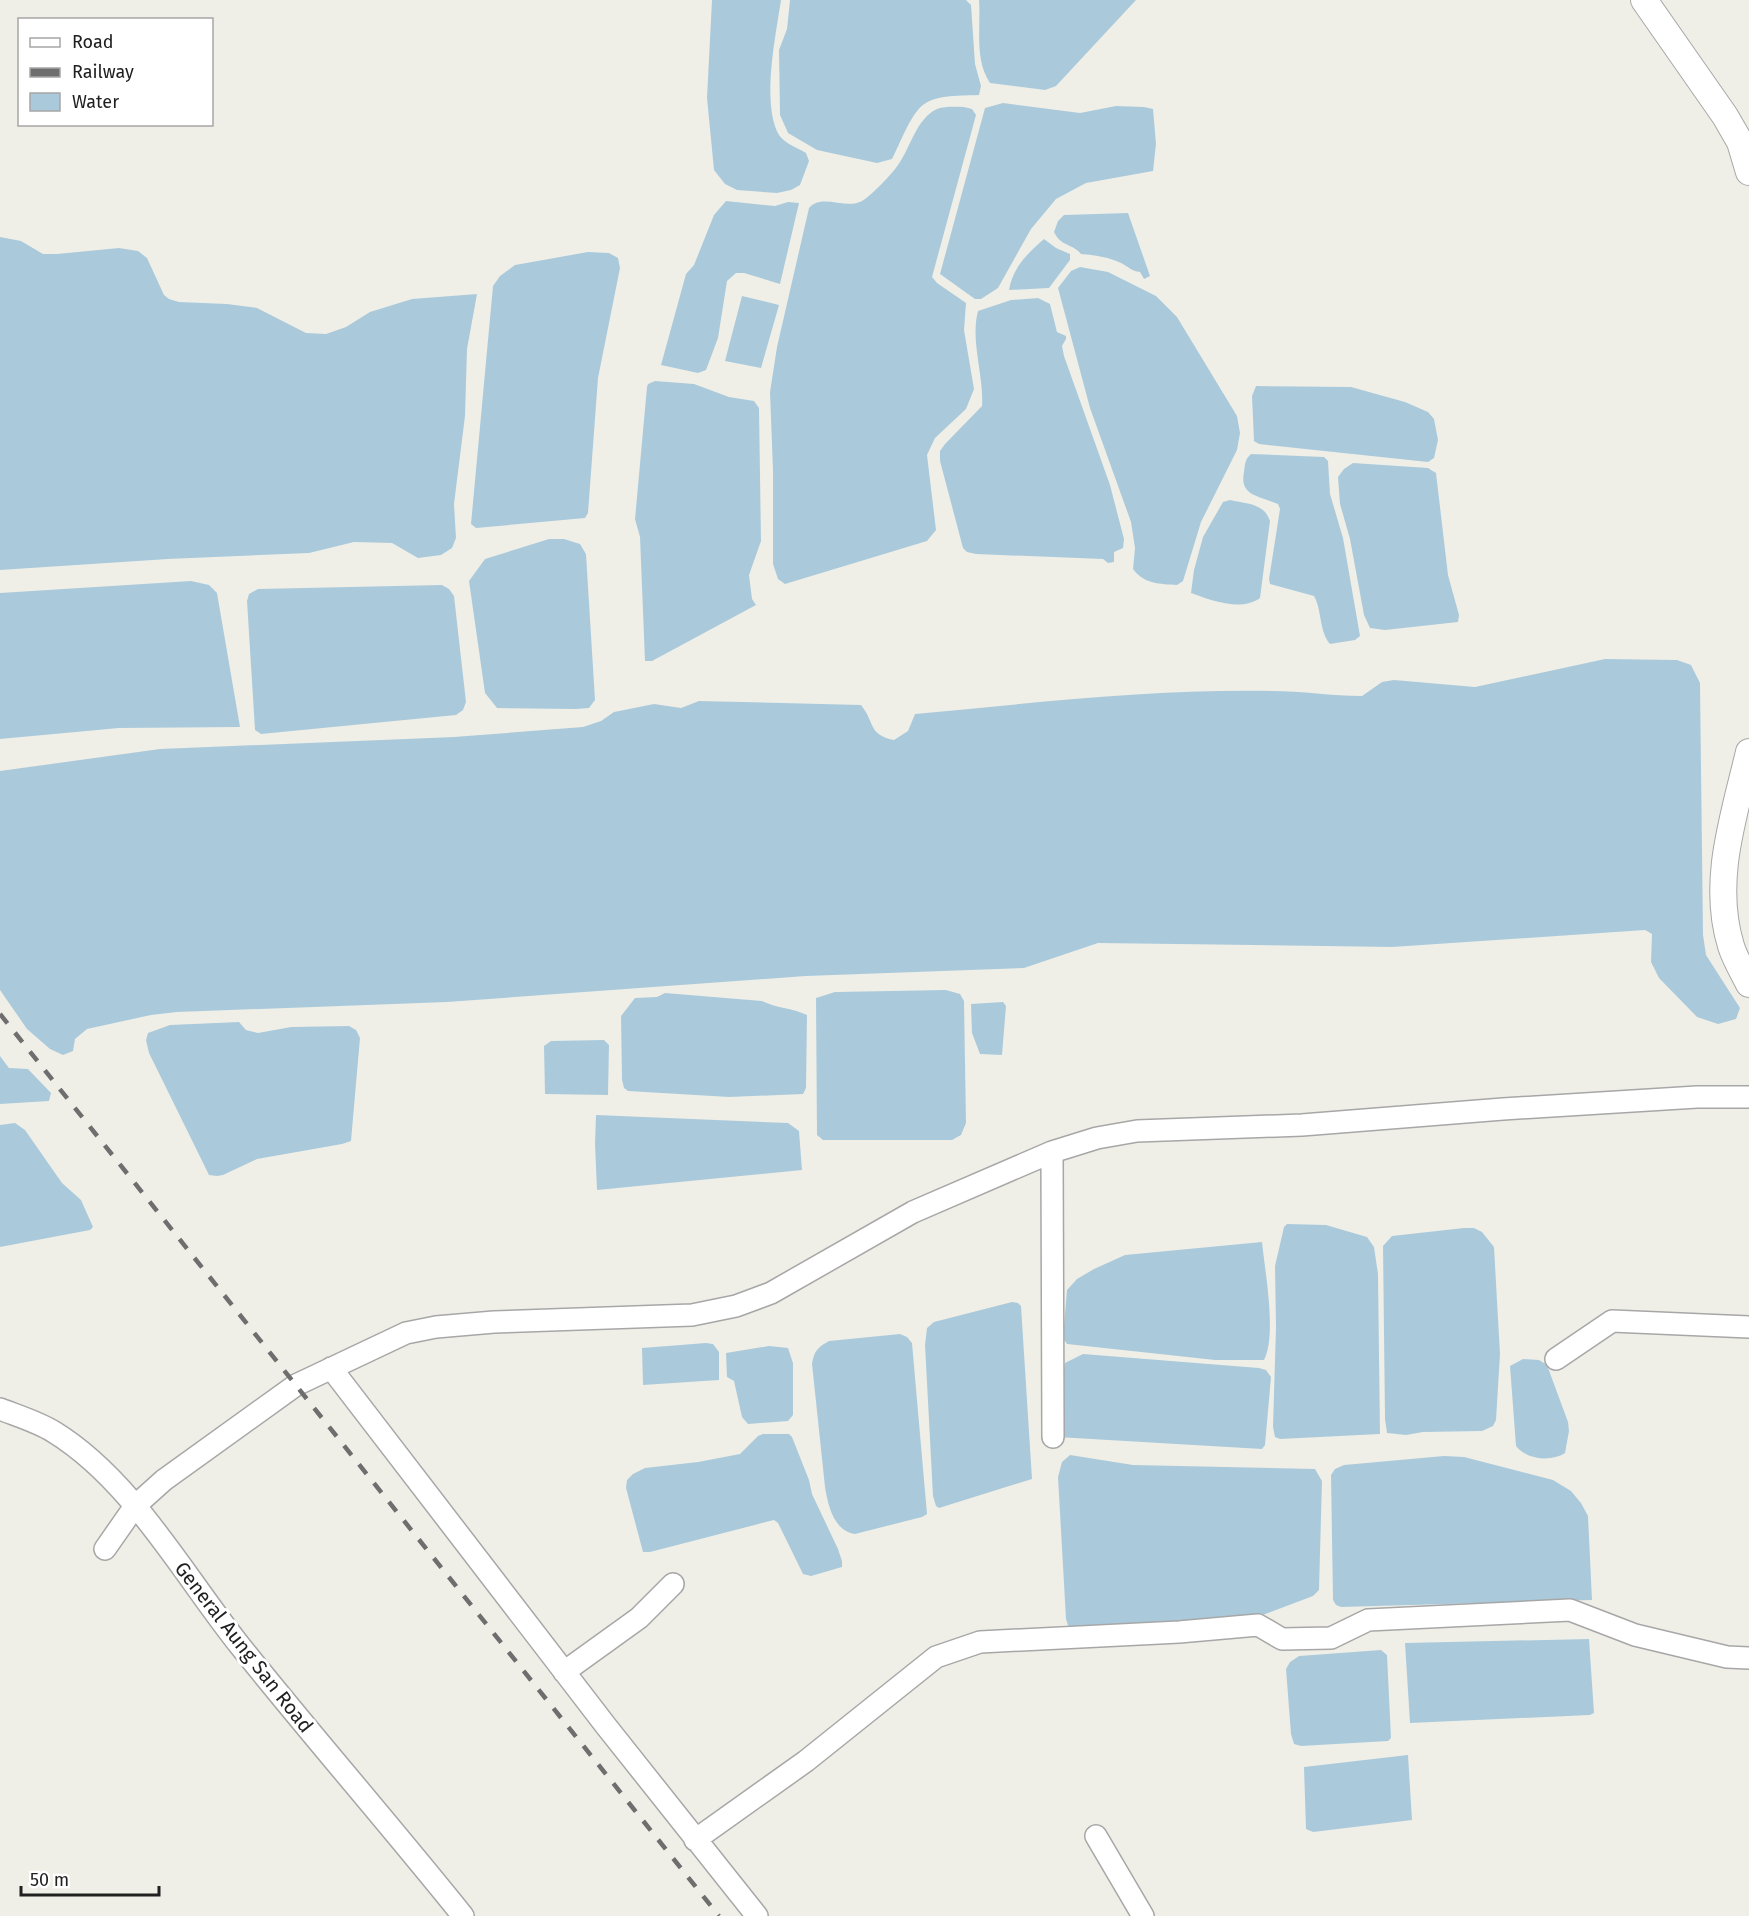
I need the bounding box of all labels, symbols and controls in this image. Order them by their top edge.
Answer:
legend [18,18,213,126]
text: Road [72,31,114,53]
text: Railway [72,61,134,83]
text: Water [72,91,119,113]
street label: General Aung San Road [170,1557,318,1737]
scale bar [21,1859,159,1897]
text: 50 m [30,1869,69,1891]

